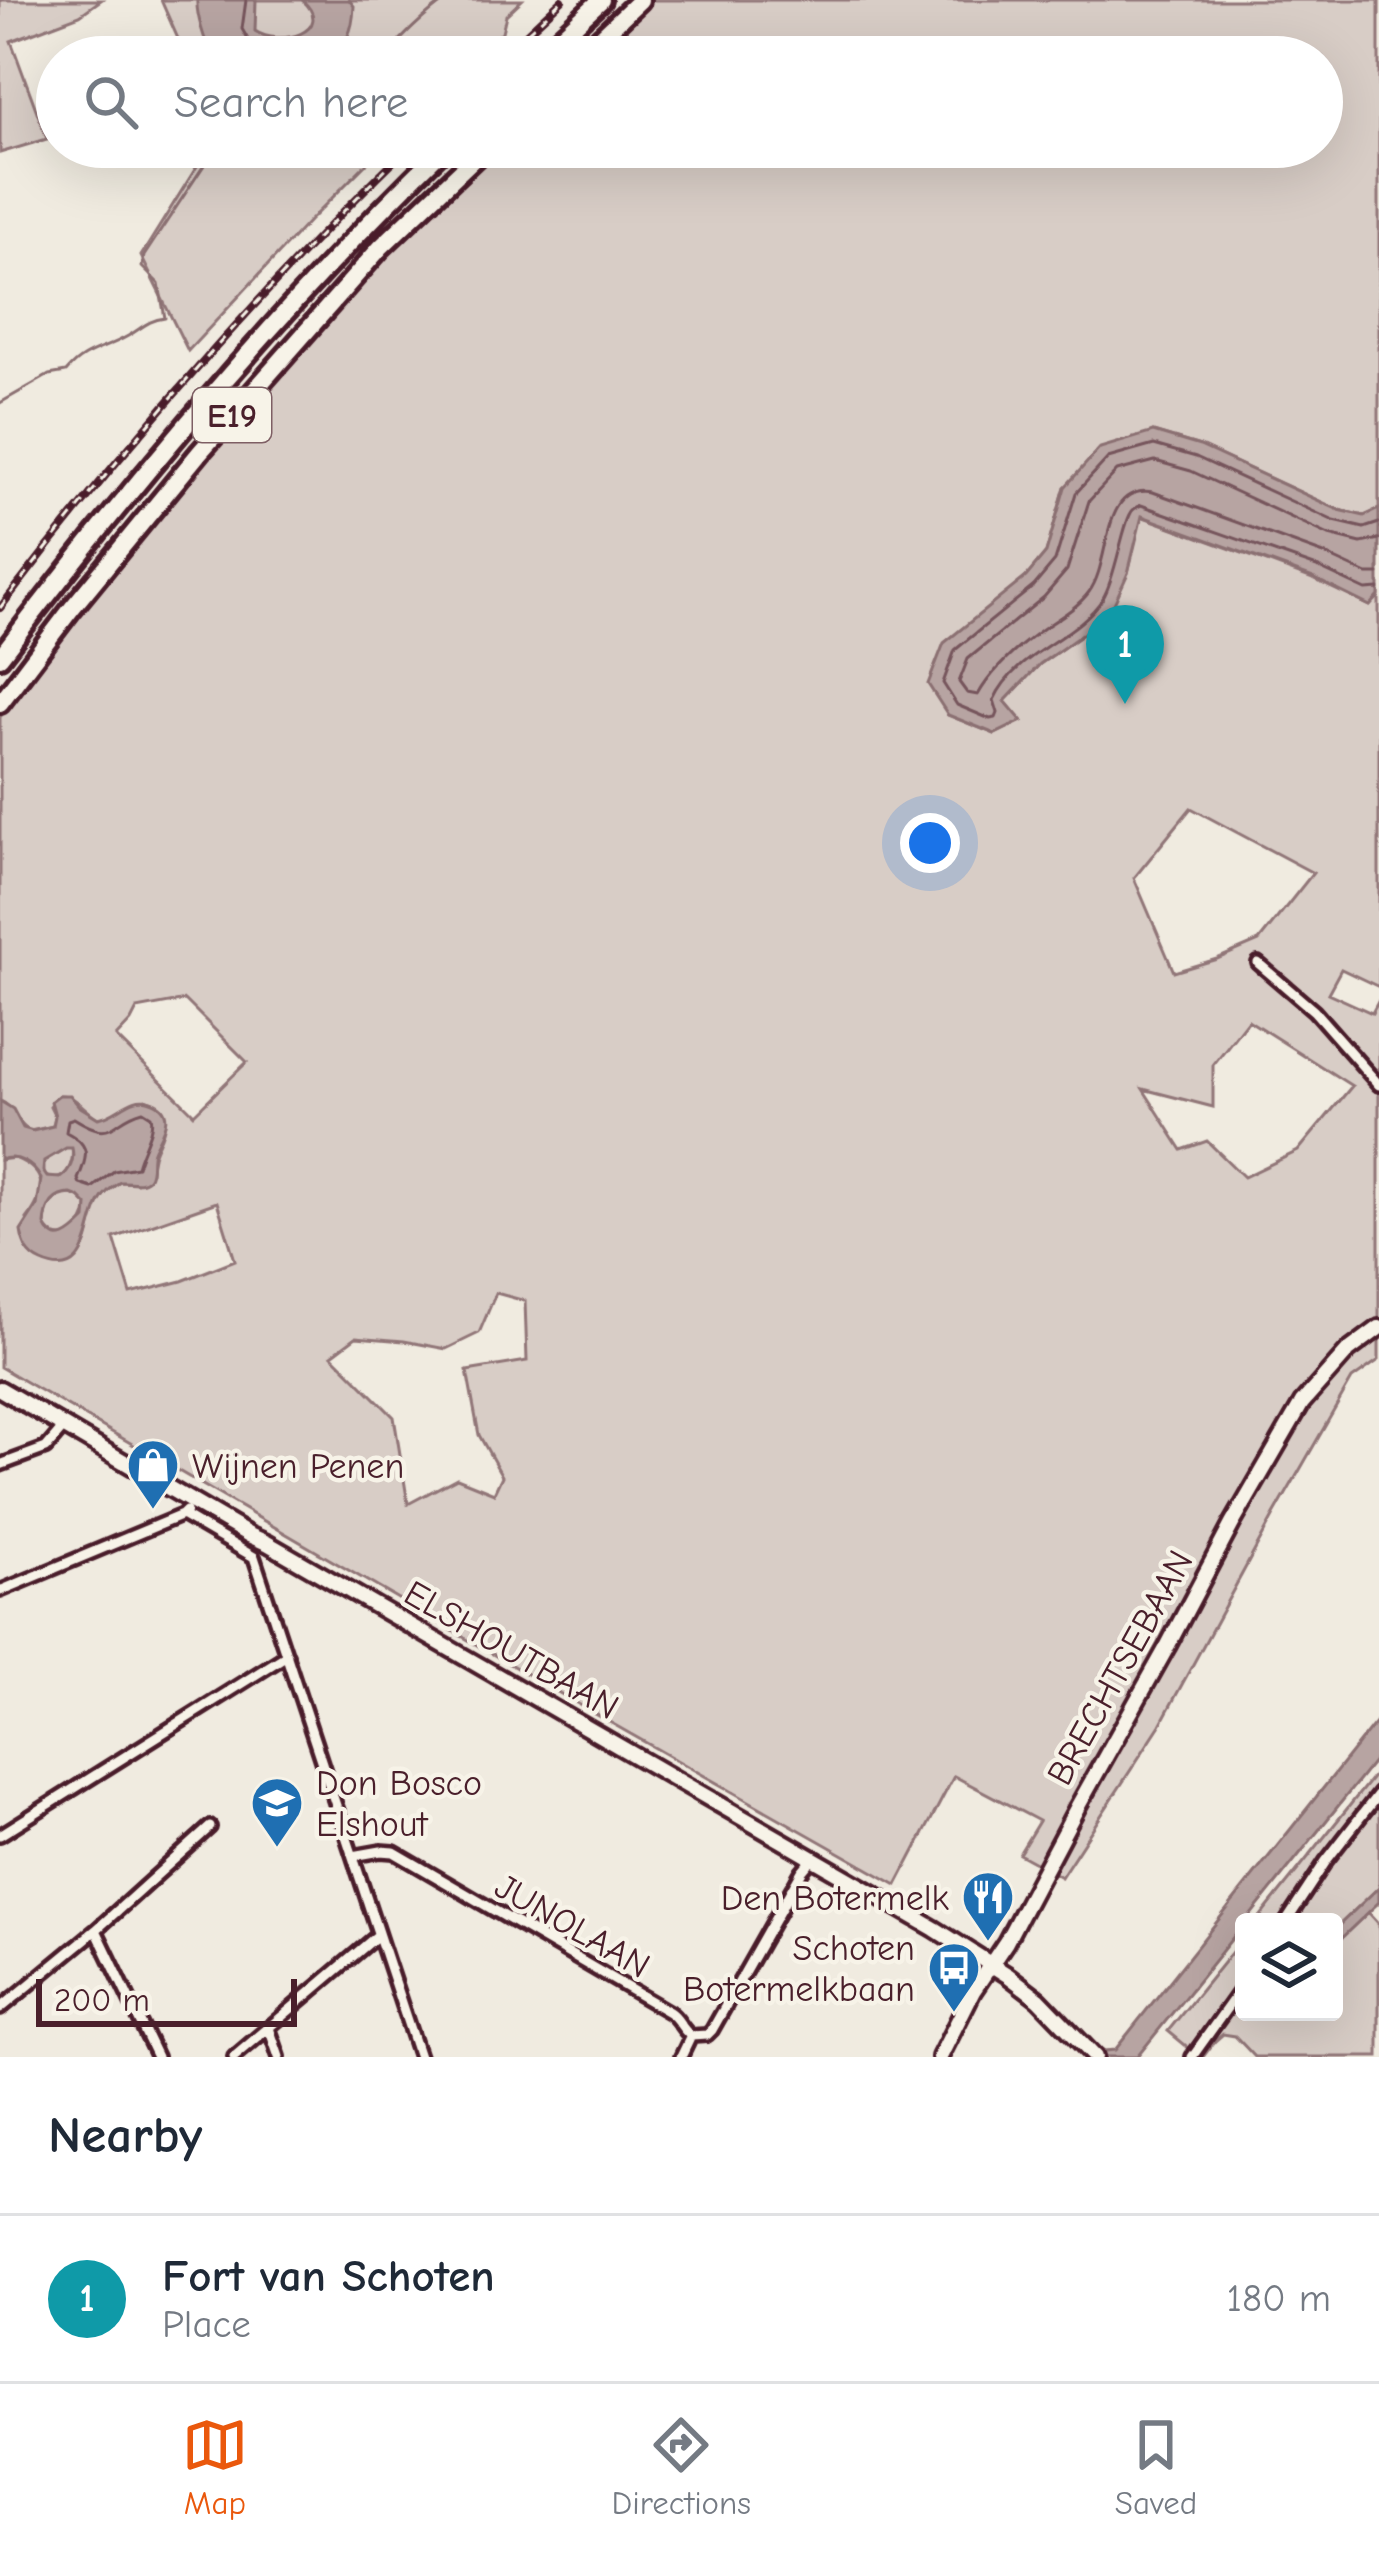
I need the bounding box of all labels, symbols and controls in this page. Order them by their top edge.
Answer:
search box [36,36,1343,168]
icon: search [78,69,144,135]
text: Search here [174,76,408,128]
road number: E19 [193,388,271,442]
pin: 1 [1086,605,1164,704]
your location [900,813,960,873]
shop icon: Wijnen Penen [125,1437,181,1511]
place label: Wijnen Penen [192,1446,404,1487]
street label: BRECHTSEBAAN [1039,1543,1202,1792]
street label: ELSHOUTBAAN [397,1572,626,1728]
place label: Don Bosco Elshout [316,1763,482,1845]
school or university icon: Don Bosco Elshout [249,1775,305,1849]
street label: JUNOLAAN [488,1866,657,1987]
restaurant icon: Den Botermelk [960,1869,1016,1943]
place label: Den Botermelk [721,1878,950,1919]
map controls [1235,1913,1343,2021]
button: layers [1235,1913,1343,2021]
place label: Schoten Botermelkbaan [683,1928,915,2010]
bus stop icon: Schoten Botermelkbaan [926,1940,982,2014]
scale bar [36,1973,297,2026]
text: 200 m [54,1981,150,2019]
text: Nearby [48,2106,202,2165]
text: Fort van Schoten [162,2250,495,2302]
text: 1 [79,2276,95,2321]
text: 180 m [1226,2276,1331,2321]
text: Place [162,2302,251,2347]
tab: Map [182,2412,248,2522]
tab: Directions [612,2412,751,2522]
tab: Saved [1115,2412,1197,2522]

